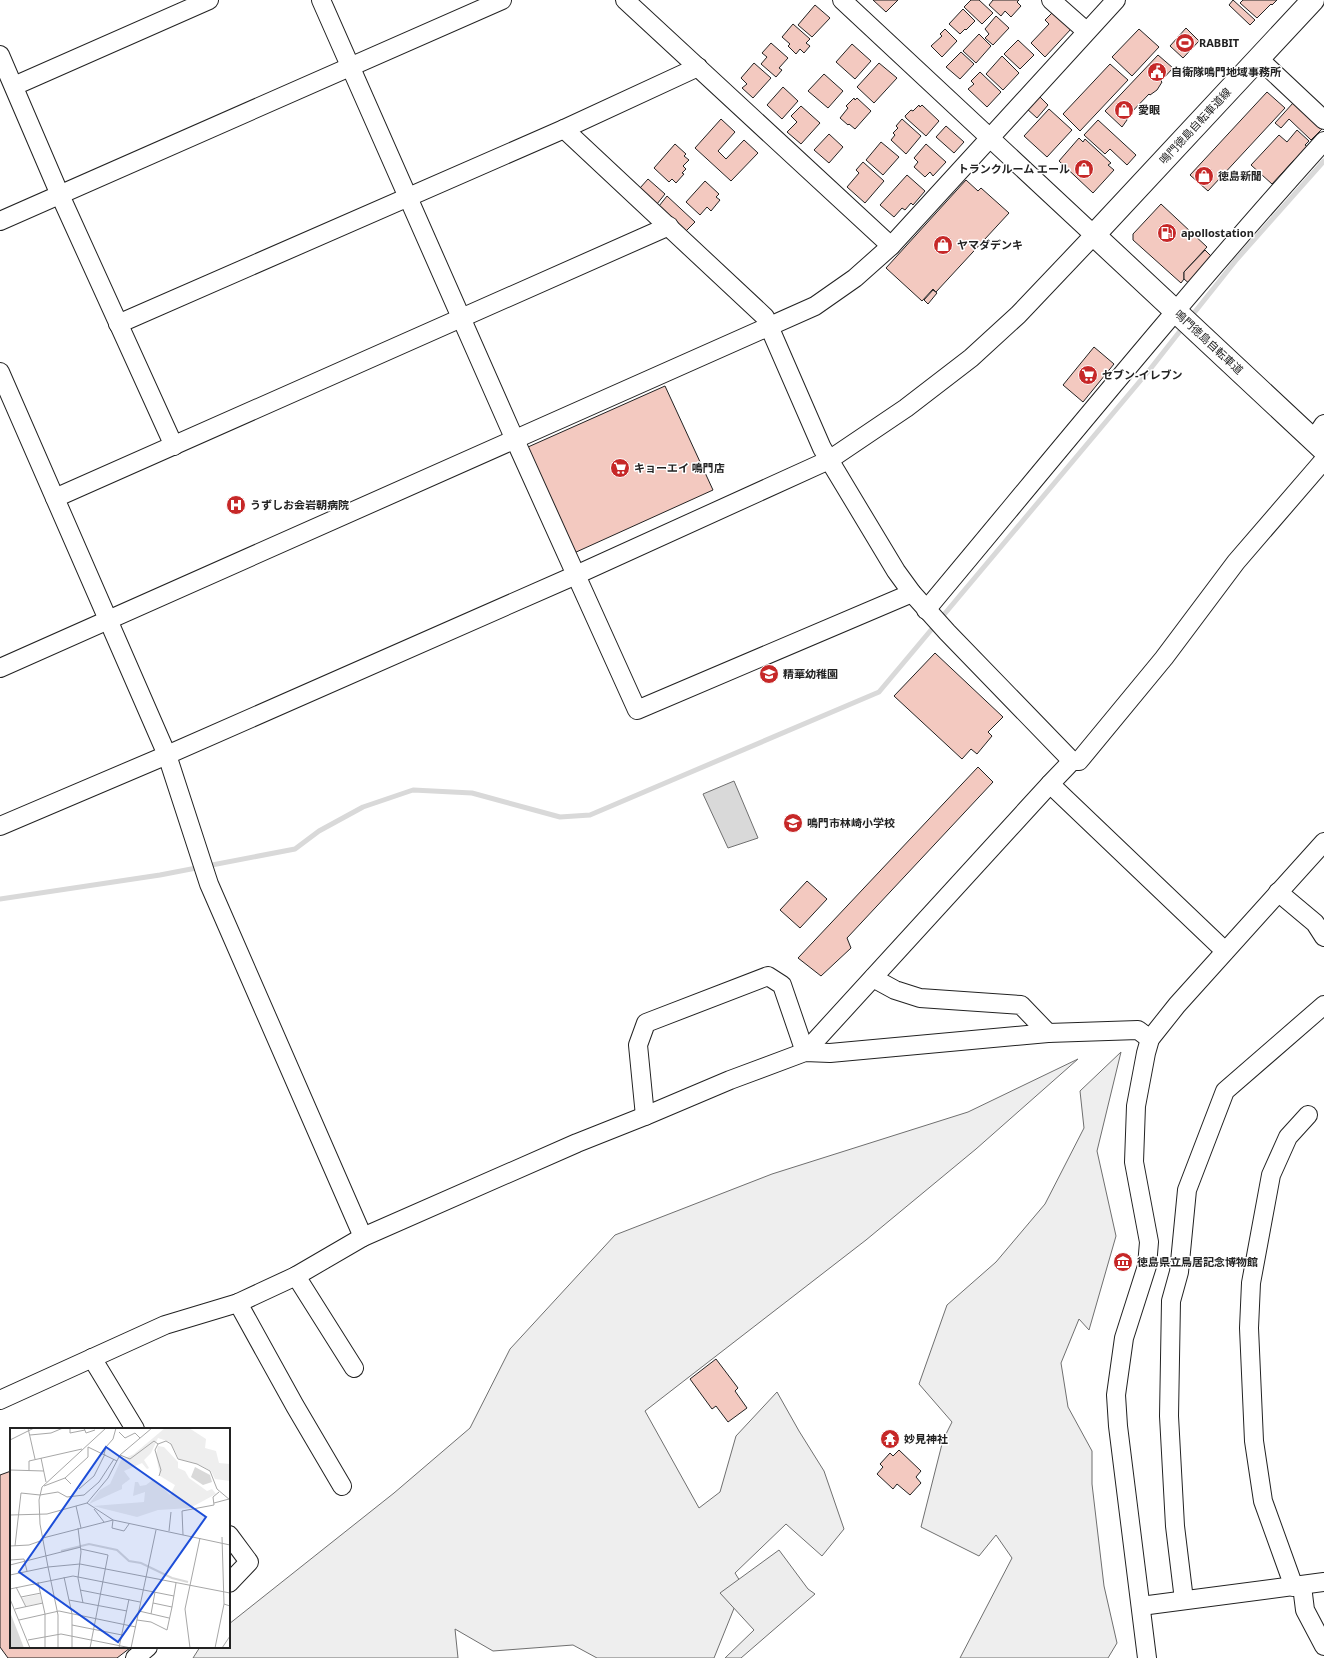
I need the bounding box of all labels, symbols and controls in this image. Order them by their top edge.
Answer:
sports icon: RABBIT [1174,32,1196,54]
place label: RABBIT [1199,35,1240,50]
public building icon: 自衛隊鳴門地域事務所 [1146,61,1168,83]
place label: 自衛隊鳴門地域事務所 [1171,64,1281,79]
street label: 鳴門徳島自転車道線 [1155,84,1234,167]
shop icon: 愛眼 [1113,99,1135,121]
place label: 愛眼 [1138,102,1160,117]
shop icon: トランクルーム エール [1073,158,1095,180]
place label: トランクルーム エール [958,161,1070,176]
shop icon: 徳島新聞 [1193,165,1215,187]
place label: 徳島新聞 [1218,168,1262,183]
fuel station icon: apollostation [1156,222,1178,244]
place label: apollostation [1181,225,1254,240]
shop icon: ヤマダデンキ [932,234,954,256]
place label: ヤマダデンキ [957,237,1023,252]
street label: 鳴門徳島自転車道 [1172,306,1247,377]
supermarket icon: セブン-イレブン [1077,364,1099,386]
place label: セブン-イレブン [1102,367,1183,382]
supermarket icon: キョーエイ 鳴門店 [609,457,631,479]
place label: キョーエイ 鳴門店 [634,460,725,475]
hospital icon: うずしお会岩朝病院 [225,494,247,516]
place label: うずしお会岩朝病院 [250,497,349,512]
school or university icon: 精華幼稚園 [758,663,780,685]
place label: 精華幼稚園 [783,666,838,681]
school or university icon: 鳴門市林崎小学校 [782,812,804,834]
place label: 鳴門市林崎小学校 [807,815,895,830]
museum icon: 徳島県立鳥居記念博物館 [1112,1251,1134,1273]
place label: 徳島県立鳥居記念博物館 [1137,1254,1258,1269]
inset map [10,1428,230,1648]
temple icon: 妙見神社 [879,1428,901,1450]
place label: 妙見神社 [904,1431,948,1446]

